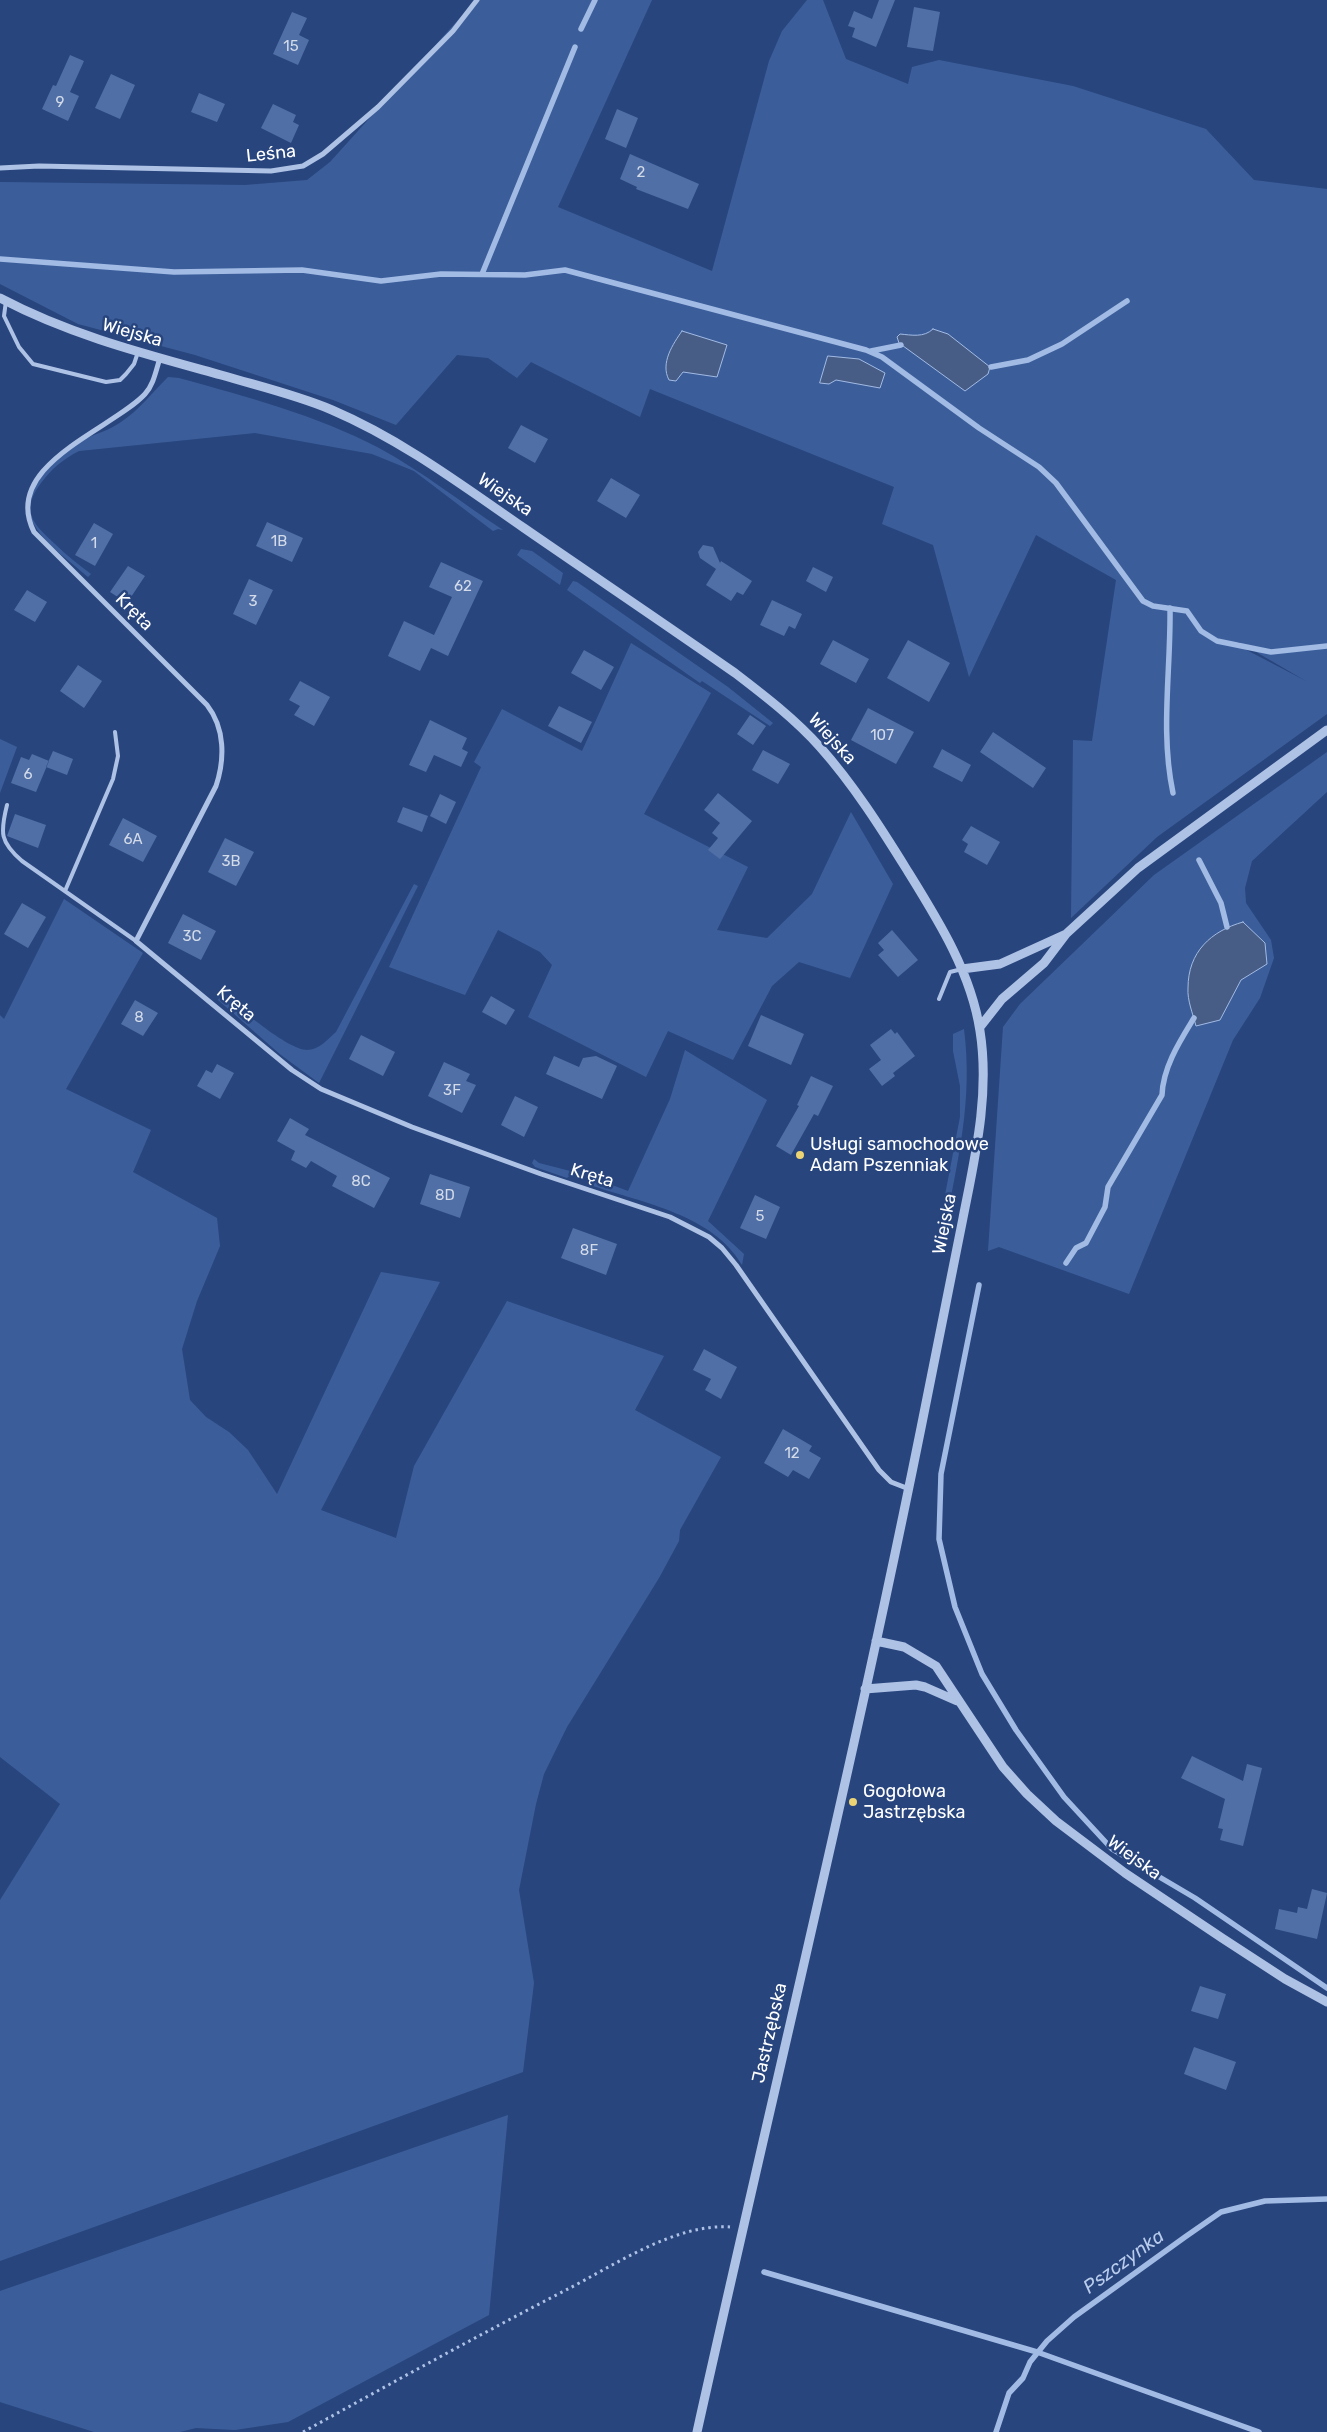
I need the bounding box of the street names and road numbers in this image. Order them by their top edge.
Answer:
street label: Leśna [245,141,297,167]
street label: Wiejska [99,314,165,352]
street label: Wiejska [473,469,537,521]
street label: Kręta [111,589,157,635]
street label: Wiejska [803,709,861,769]
street label: Kręta [212,981,260,1027]
street label: Kręta [568,1159,616,1193]
street label: Wiejska [929,1192,961,1256]
street label: Wiejska [1103,1831,1165,1885]
street label: Jastrzębska [748,1981,792,2085]

